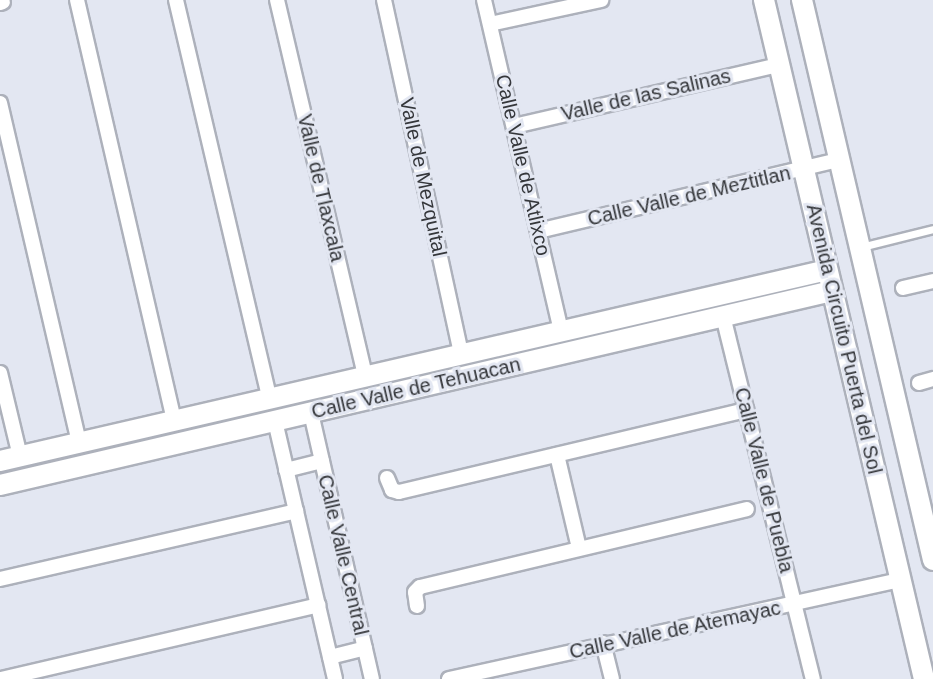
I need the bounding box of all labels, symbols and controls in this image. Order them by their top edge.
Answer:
street label: Valle de las Salinas [559,64,733,126]
street label: Calle Valle de Atlixco [490,71,556,259]
street label: Valle de Mezquital [394,95,452,259]
street label: Valle de Tlaxcala [292,112,350,264]
street label: Calle Valle de Meztitlan [585,161,793,231]
street label: Avenida Circuito Puerta del Sol [801,202,887,476]
street label: Calle Valle de Tehuacan [309,352,523,424]
street label: Calle Valle de Puebla [729,385,799,575]
street label: Calle Valle Central [313,472,373,638]
street label: Calle Valle de Atemayac [567,596,783,664]

